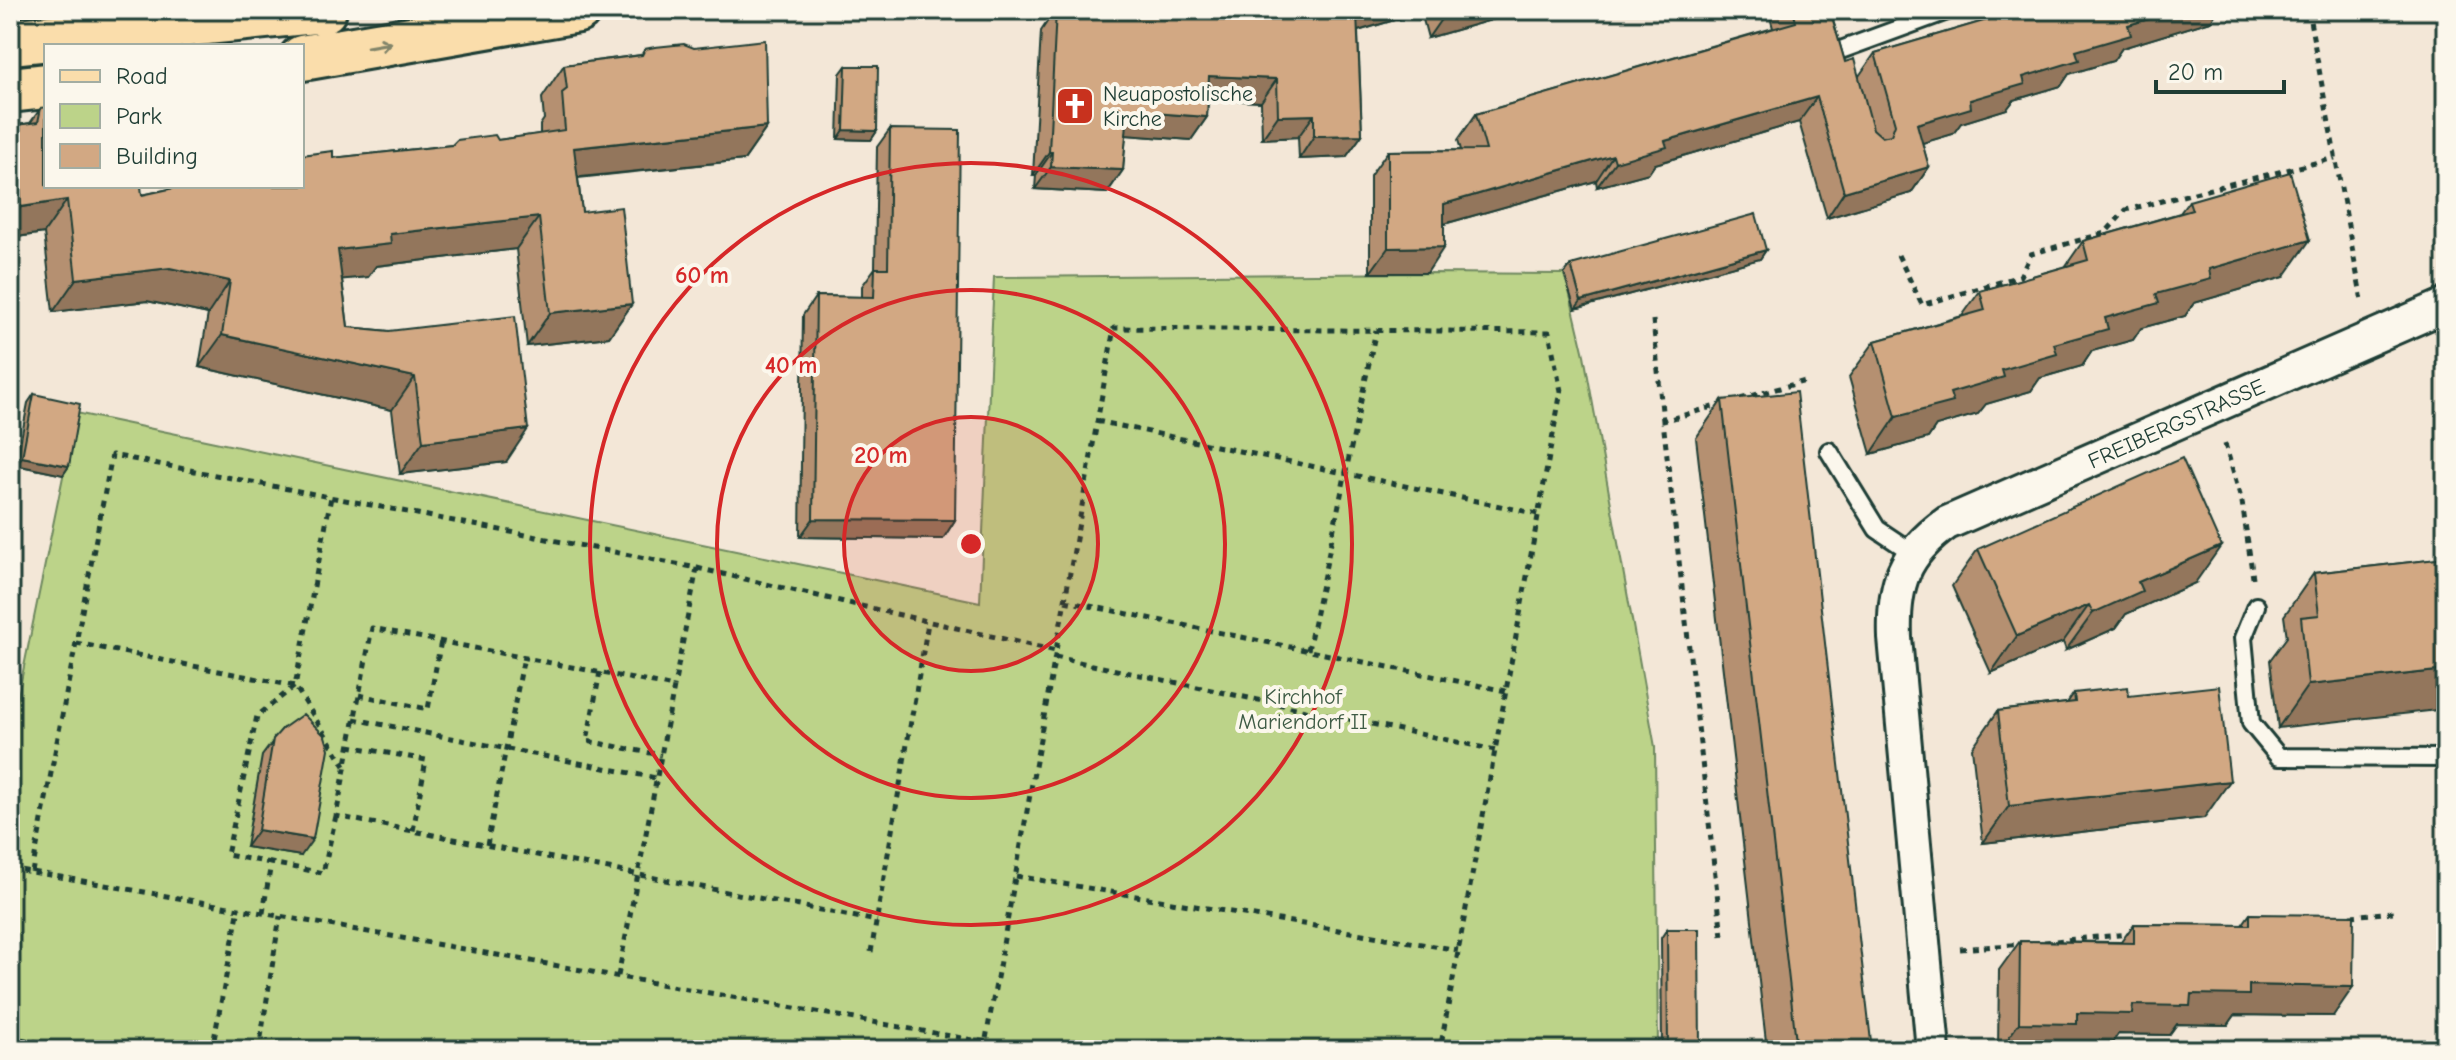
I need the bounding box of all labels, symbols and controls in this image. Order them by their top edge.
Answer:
one-way arrow [366,37,391,52]
legend [44,44,304,188]
scale bar [2156,44,2284,94]
text: 20 m [2168,58,2223,86]
text: Road [116,62,168,90]
place label: Neuapostolische Kirche [1103,81,1253,132]
church icon: Neuapostolische Kirche [1054,85,1096,127]
text: Park [116,102,162,130]
text: Building [116,142,198,170]
text: 60 m [675,261,729,289]
text: 40 m [765,351,817,379]
street label: FREIBERGSTRASSE [2084,373,2269,475]
text: 20 m [854,441,908,469]
centre of rings [957,530,985,558]
park label: Kirchhof Mariendorf II [1238,684,1368,735]

